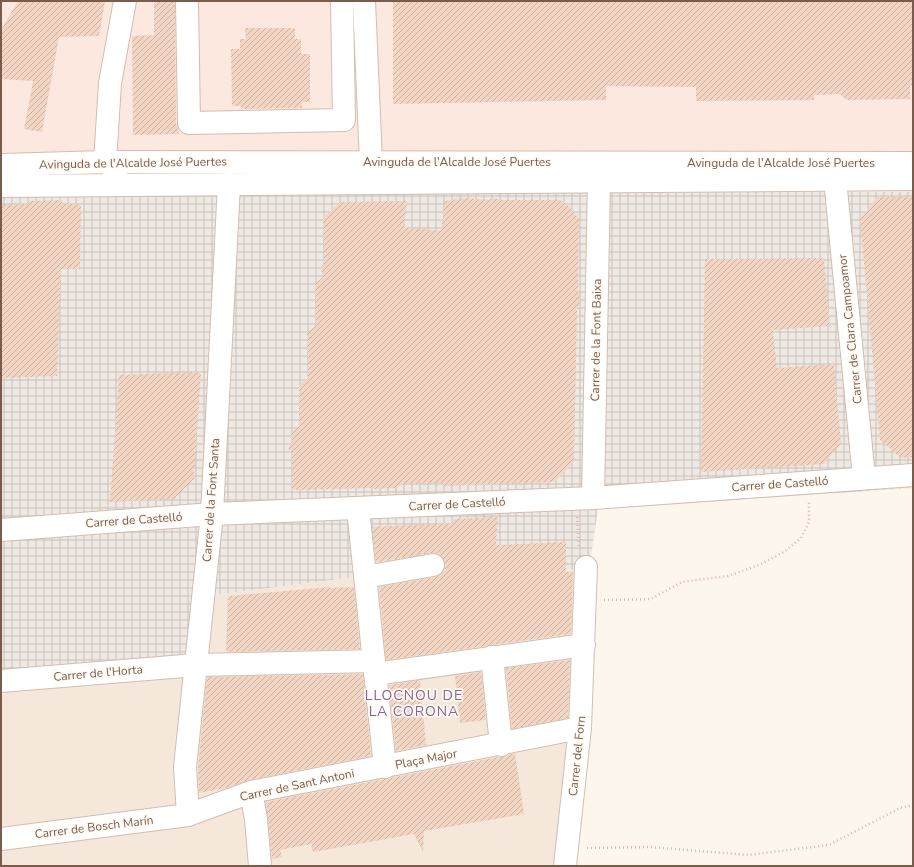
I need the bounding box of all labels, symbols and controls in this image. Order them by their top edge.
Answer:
street label: Avinguda de l'Alcalde José Puertes [39,153,227,173]
street label: Avinguda de l'Alcalde José Puertes [363,154,551,170]
street label: Avinguda de l'Alcalde José Puertes [687,155,875,171]
street label: Carrer de Clara Campoamor [834,253,866,405]
street label: Carrer de la Font Baixa [587,278,605,402]
street label: Carrer de la Font Santa [199,437,223,563]
street label: Carrer de Castelló [731,473,829,495]
street label: Carrer de Castelló [408,493,506,515]
street label: Carrer de Castelló [85,509,183,531]
street label: Carrer de l'Horta [53,661,143,685]
district label: LLOCNOU DE LA CORONA [365,686,463,721]
street label: Carrer del Forn [565,715,589,797]
street label: Plaça Major [394,745,459,773]
street label: Carrer de Sant Antoni [238,765,356,805]
street label: Carrer de Bosch Marín [34,812,154,842]

